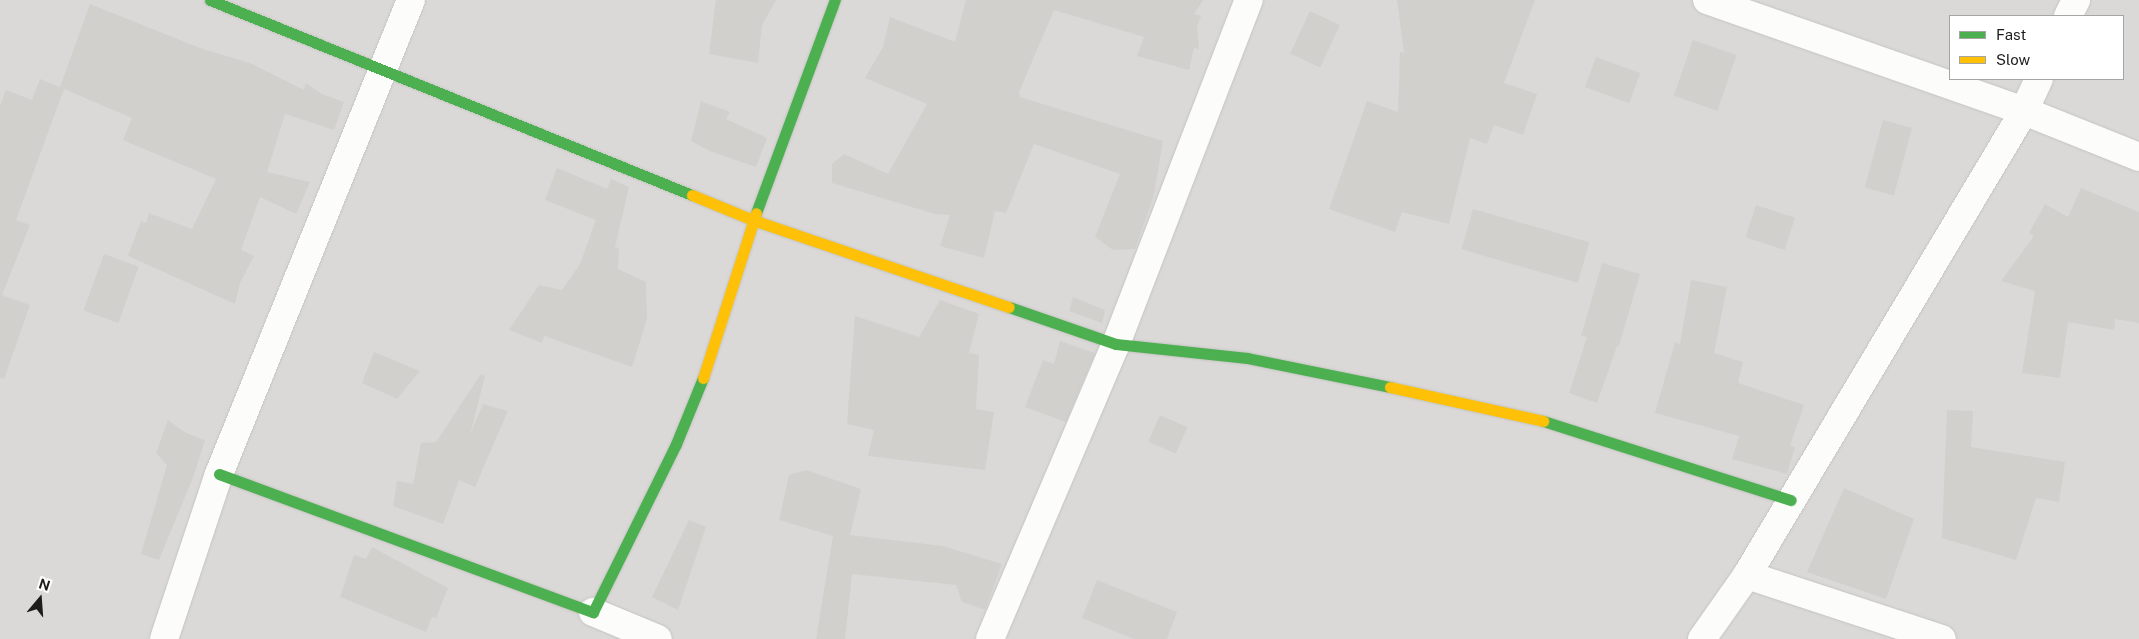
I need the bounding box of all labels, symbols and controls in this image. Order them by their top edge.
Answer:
legend [1949,15,2124,80]
text: Fast [1996,26,2026,43]
text: Slow [1996,51,2030,68]
north arrow [15,574,65,624]
text: N [37,575,52,594]

